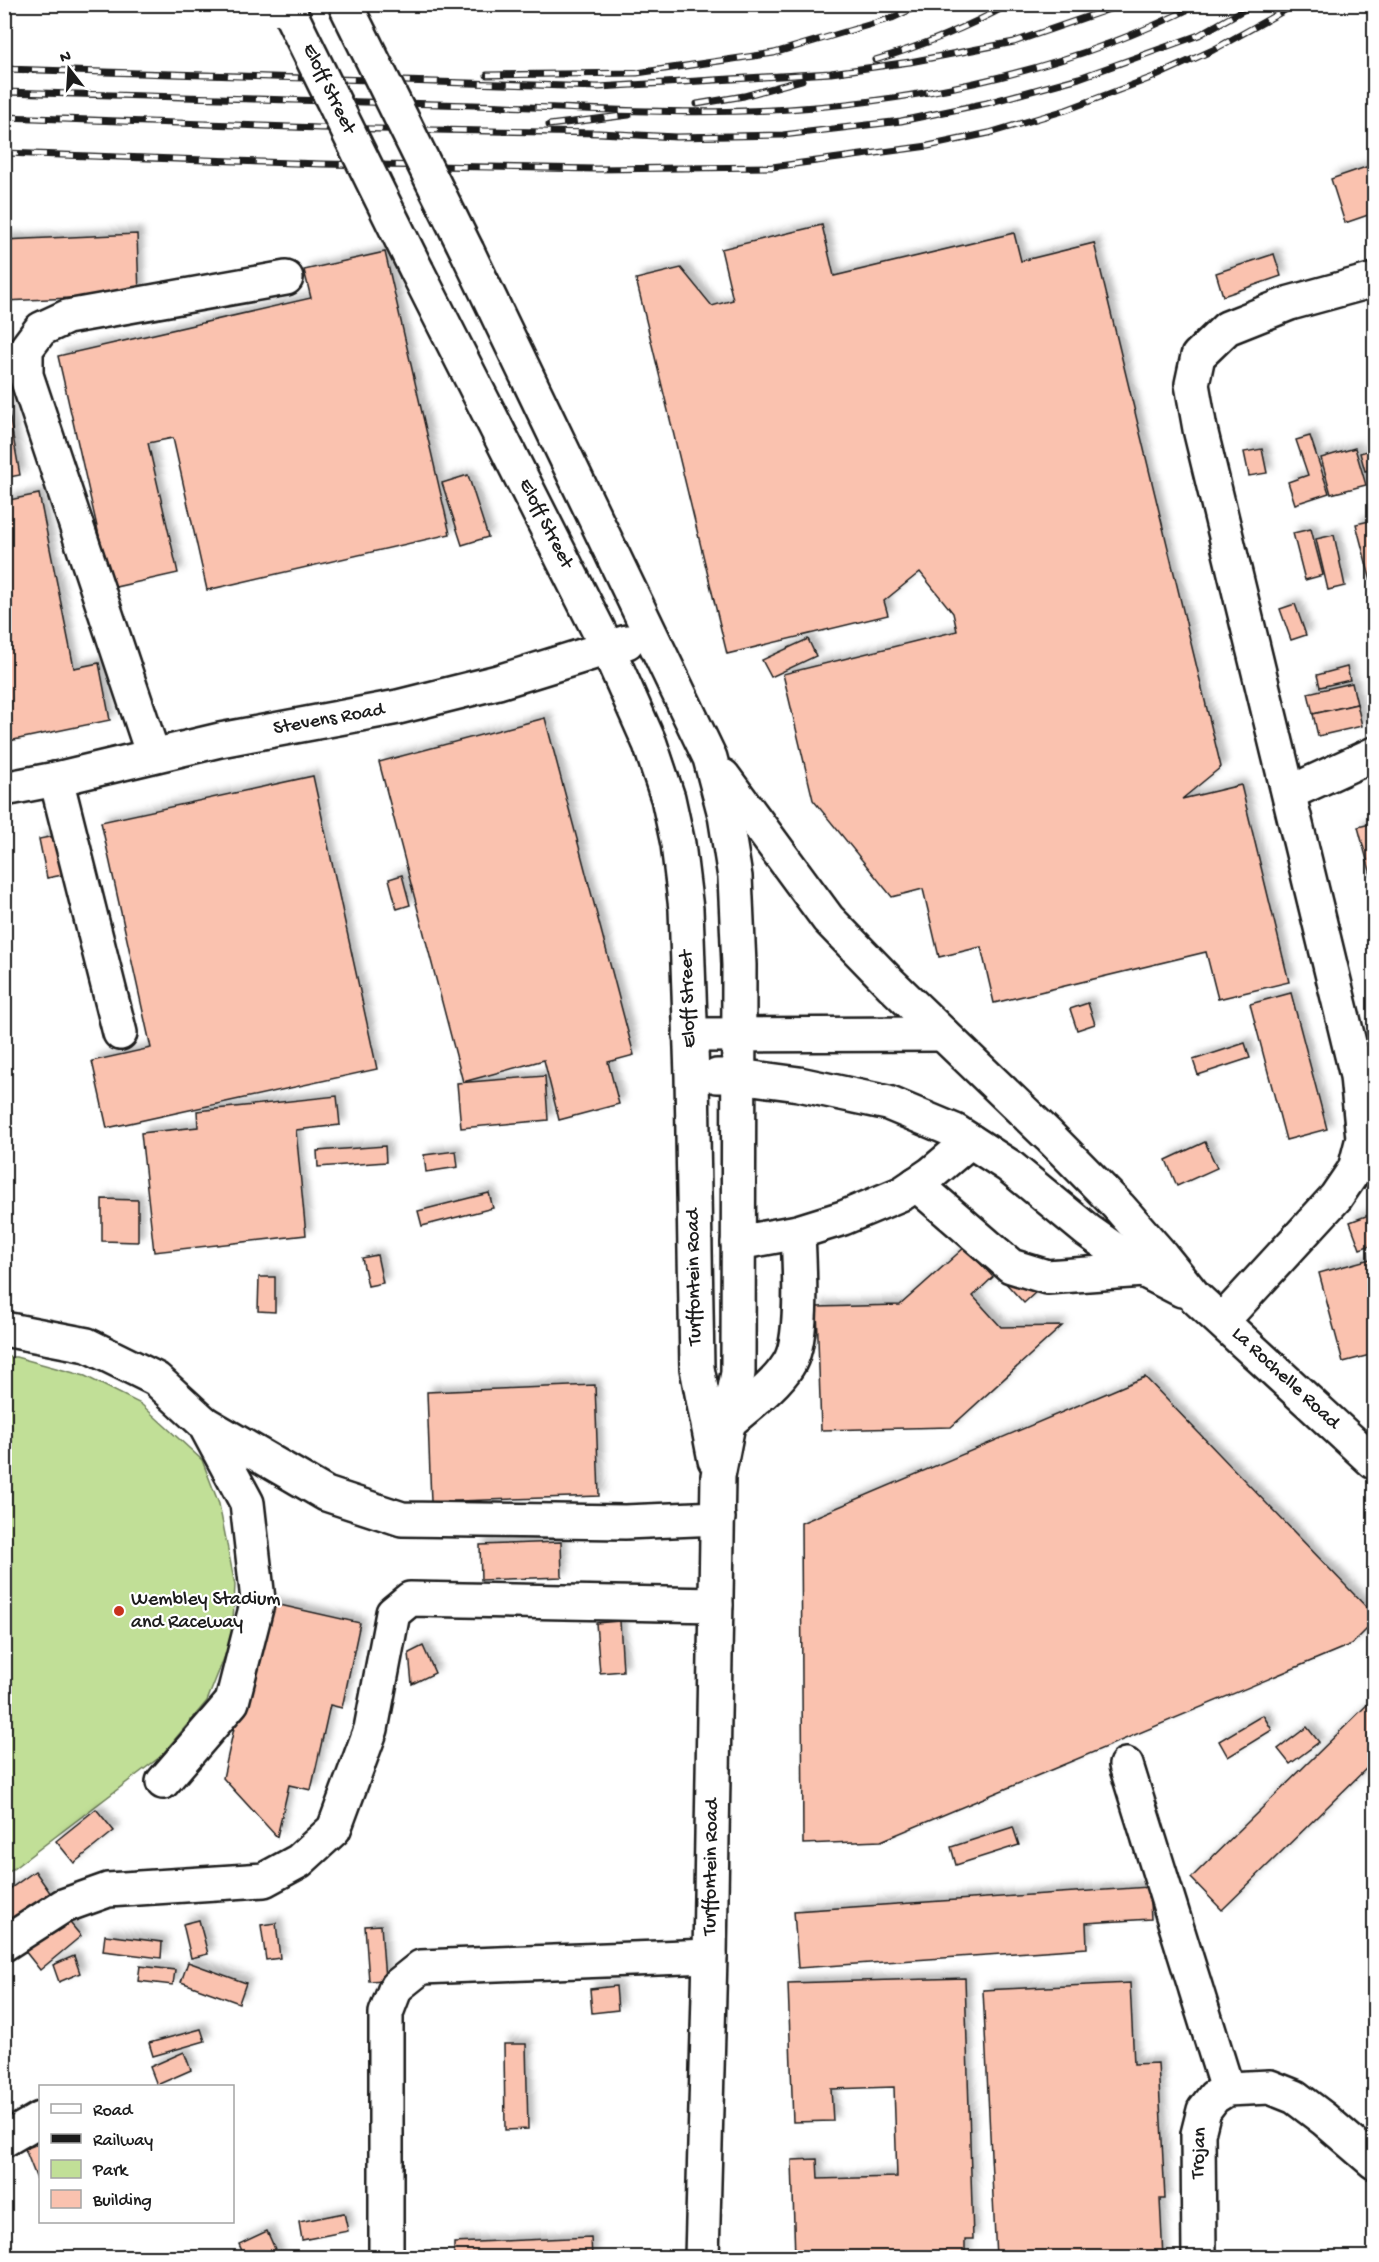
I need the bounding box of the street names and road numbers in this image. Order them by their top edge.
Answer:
street label: Eloff Street [296,40,361,140]
street label: Eloff Street [513,475,578,574]
street label: Stevens Road [272,699,388,741]
street label: Eloff Street [676,948,702,1048]
street label: Turffontein Road [682,1206,708,1347]
street label: La Rochelle Road [1226,1323,1345,1437]
street label: Turffontein Road [699,1796,725,1937]
street label: Trojan [1187,2126,1213,2180]

